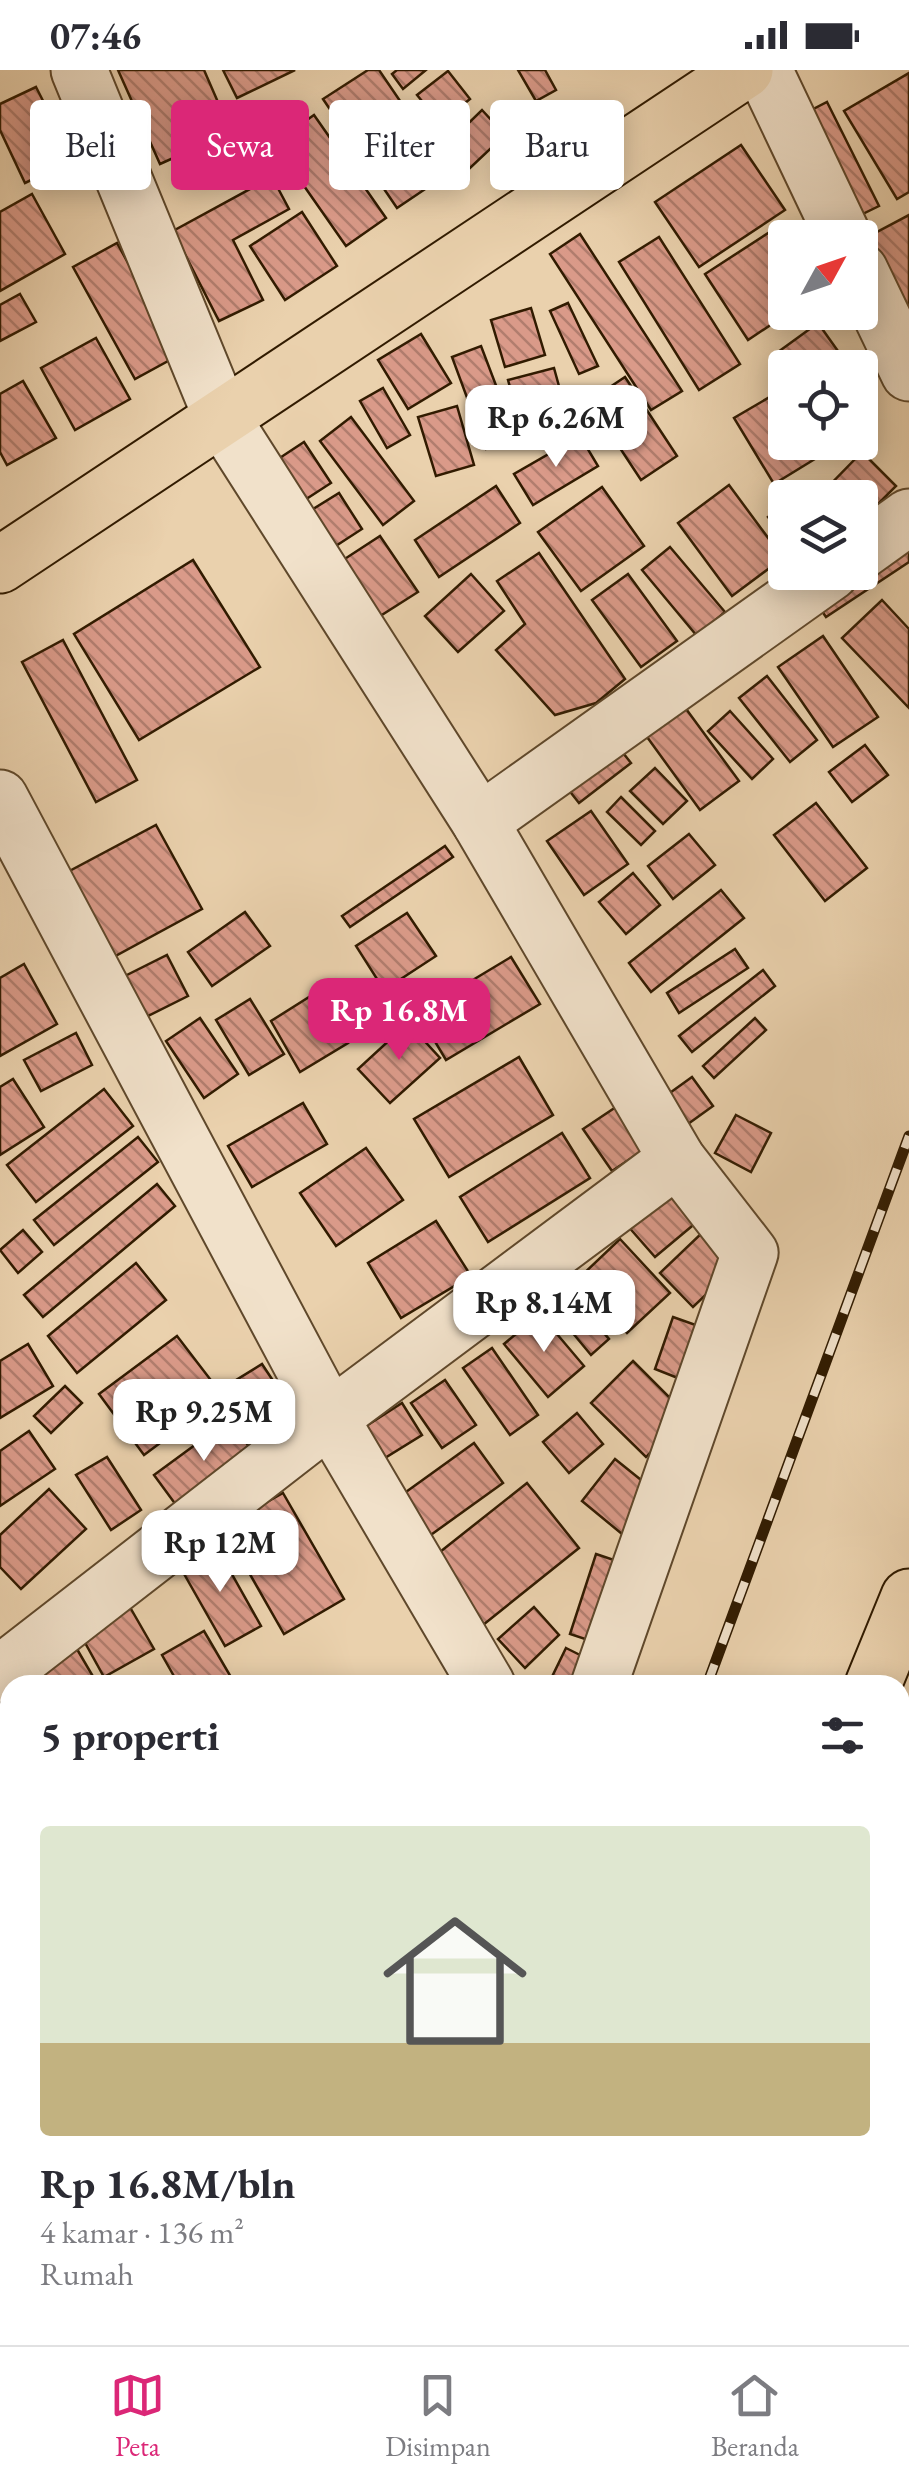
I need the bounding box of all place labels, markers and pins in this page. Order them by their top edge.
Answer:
pin: Rp 6.26M [453,385,659,470]
pin: Rp 16.8M [296,978,502,1063]
pin: Rp 8.14M [441,1270,647,1355]
pin: Rp 9.25M [101,1379,307,1464]
pin: Rp 12M [139,1510,301,1595]

